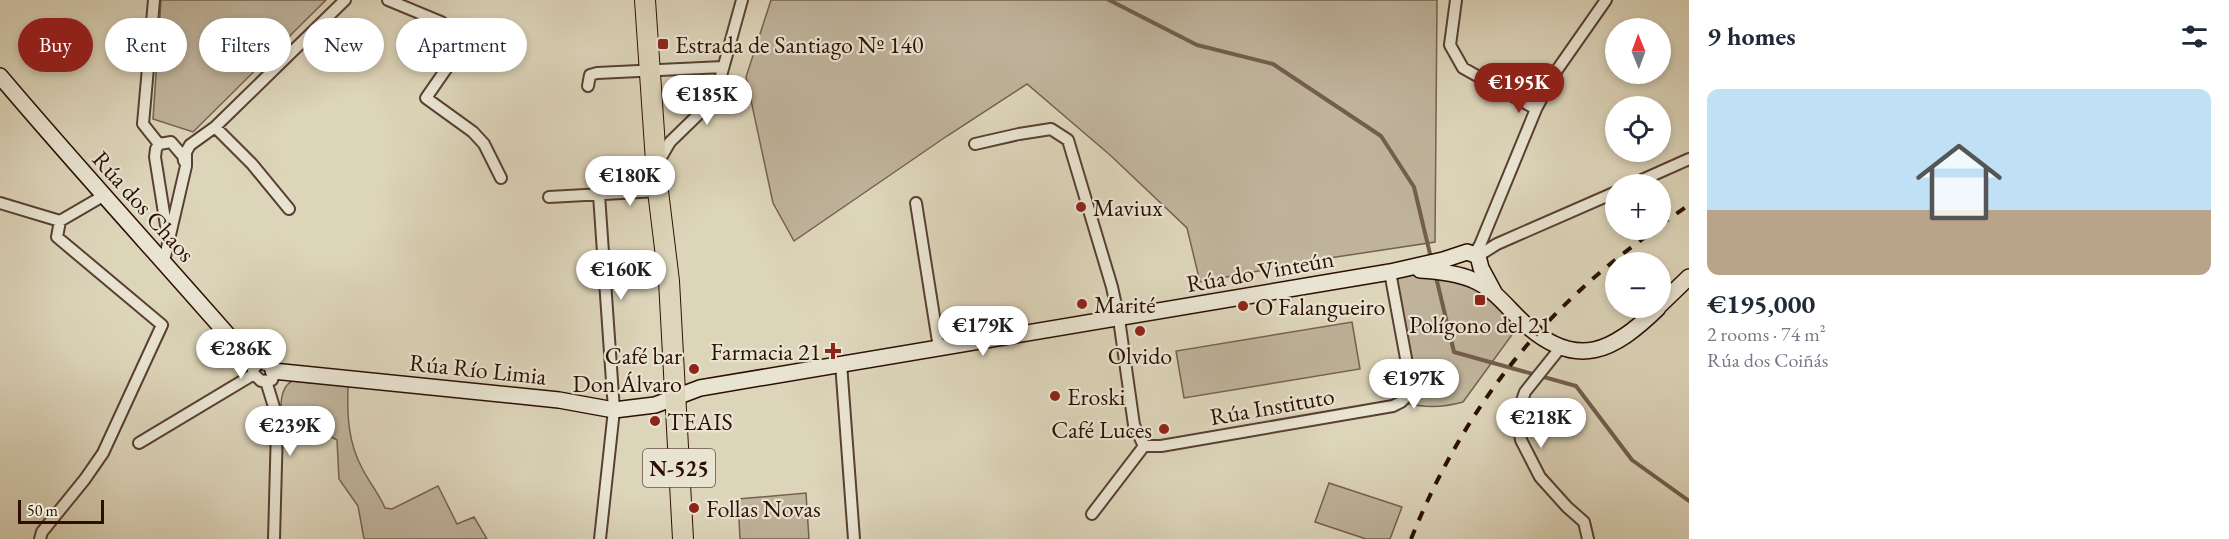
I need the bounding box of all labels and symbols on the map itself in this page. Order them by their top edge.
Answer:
north arrow [1605,18,1671,84]
place label: Estrada de Santiago Nº 140 [675,29,924,60]
marker: Estrada de Santiago Nº 140 [656,37,670,51]
pin: €195K [1477,63,1561,114]
pin: €185K [665,75,749,126]
street label: Rúa dos Chaos [86,144,202,268]
pin: €180K [588,156,672,207]
place label: Maviux [1093,192,1163,223]
marker: Maviux [1074,200,1088,214]
street label: Rúa do Vinteún [1184,243,1337,299]
pin: €160K [579,250,663,301]
place label: Marité [1094,289,1156,320]
place label: O Falangueiro [1255,291,1386,322]
marker: Polígono del 21 [1473,293,1487,307]
marker: Marité [1075,297,1089,311]
marker: O Falangueiro [1236,299,1250,313]
pin: €179K [941,306,1025,357]
place label: Polígono del 21 [1409,309,1551,340]
marker: Olvido [1133,324,1147,338]
pin: €286K [199,329,283,380]
place label: Farmacia 21 [711,336,821,367]
place label: Café bar Don Álvaro [573,340,682,399]
place label: Olvido [1108,340,1172,371]
marker: Farmacia 21 [826,344,840,358]
street label: Rúa Río Limia [408,346,549,392]
pin: €197K [1372,359,1456,410]
marker: Café bar Don Álvaro [687,362,701,376]
street label: Rúa Instituto [1207,380,1337,432]
place label: Eroski [1067,381,1125,412]
marker: Eroski [1048,389,1062,403]
pin: €218K [1499,398,1583,449]
pin: €239K [248,406,332,457]
place label: TEAIS [667,406,733,437]
marker: TEAIS [648,414,662,428]
place label: Café Luces [1051,414,1152,445]
marker: Café Luces [1157,422,1171,436]
road number: N-525 [643,449,715,487]
place label: Follas Novas [706,493,821,524]
scale bar [18,497,104,524]
marker: Follas Novas [687,501,701,515]

